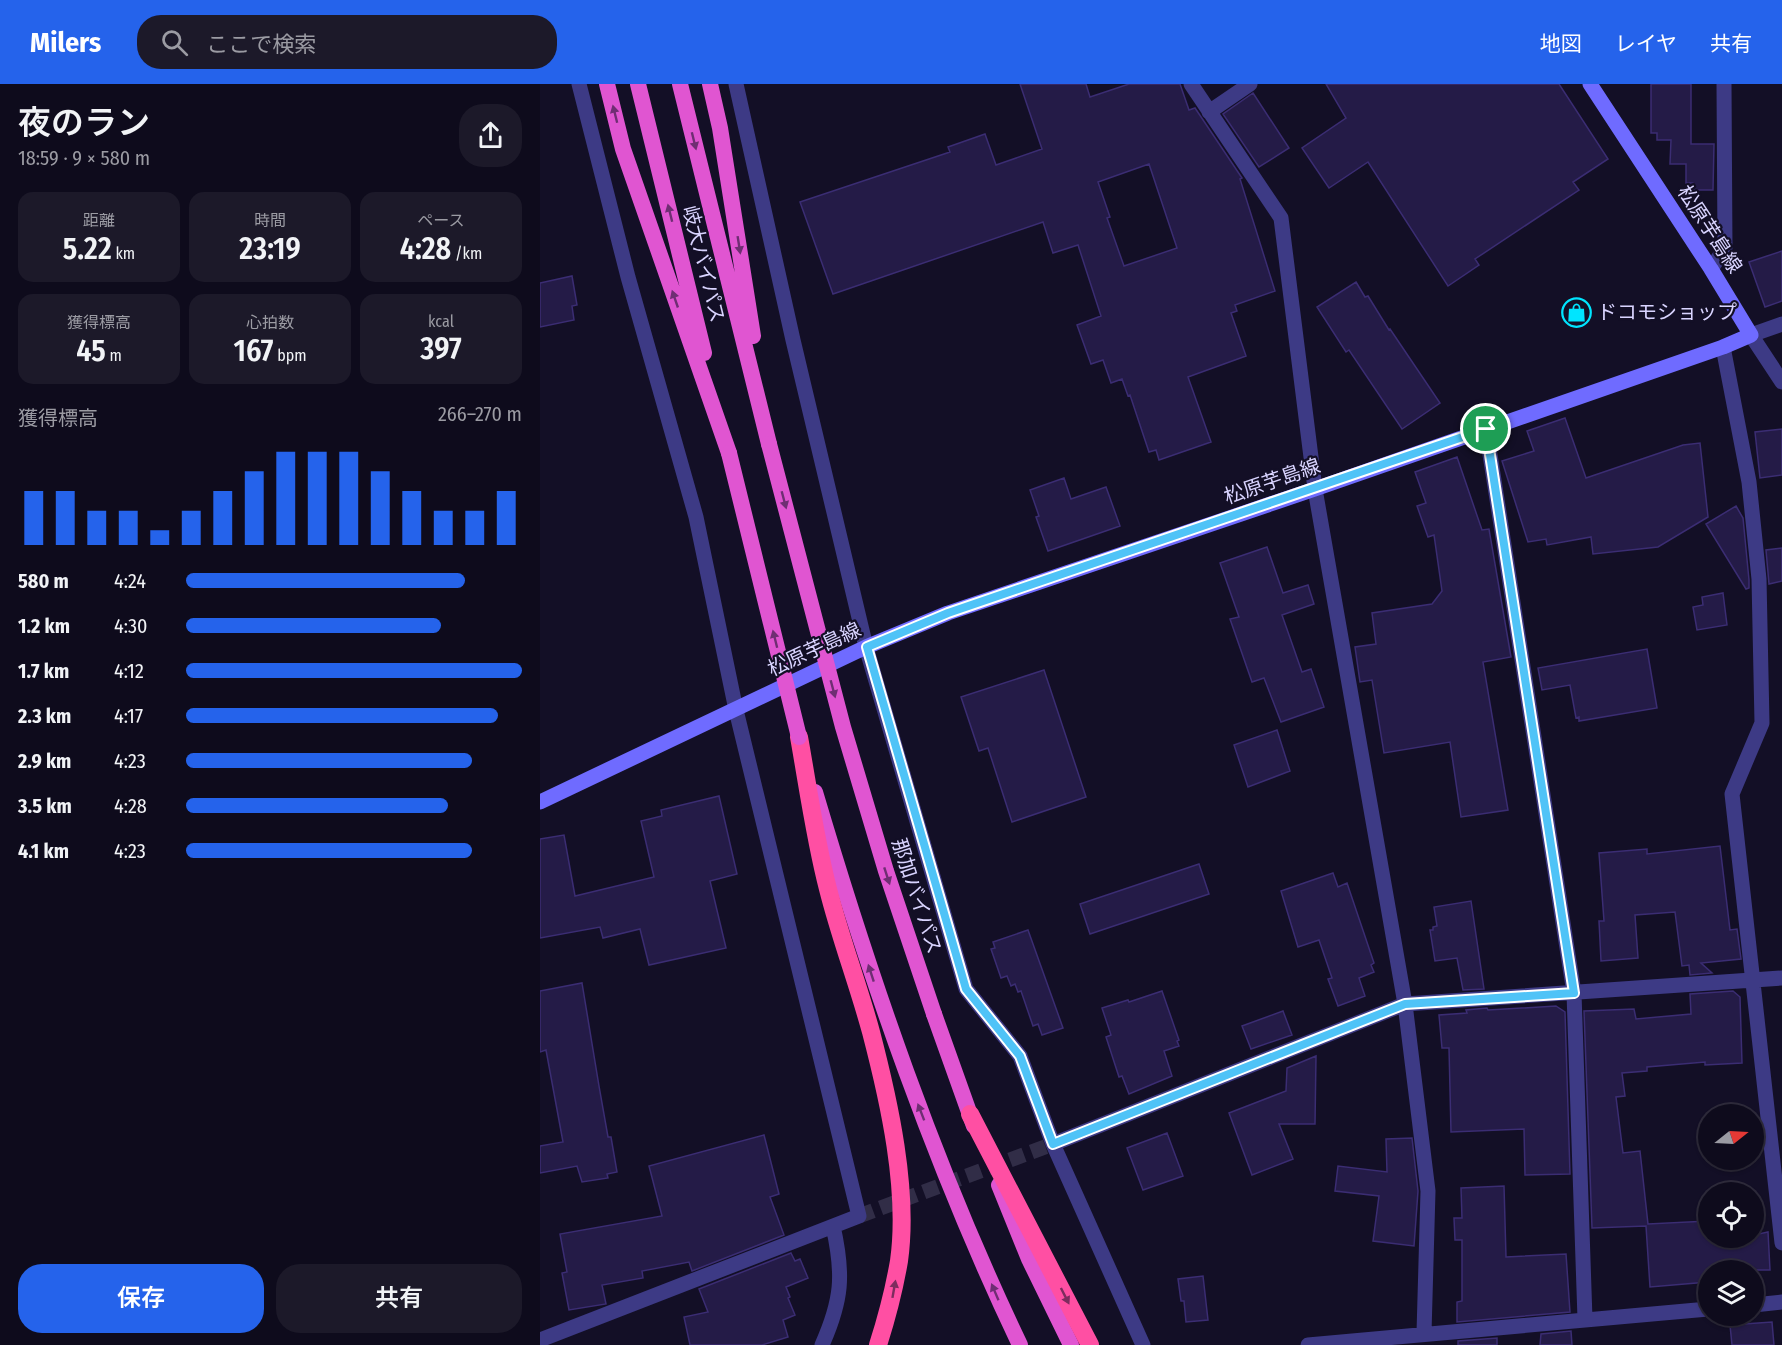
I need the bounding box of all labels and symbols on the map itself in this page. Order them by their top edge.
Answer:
one-way arrow [609,104,619,123]
one-way arrow [690,132,700,150]
street label: 松原芋島線 [1673,181,1747,277]
street label: 岐大バイパス [678,203,730,325]
one-way arrow [664,204,674,222]
one-way arrow [734,235,743,254]
one-way arrow [670,290,680,308]
shop icon: ドコモショップ [1560,296,1592,328]
place label: ドコモショップ [1597,300,1737,324]
pin [1460,403,1511,454]
street label: 松原芋島線 [1221,453,1323,509]
one-way arrow [780,491,789,509]
street label: 松原芋島線 [764,617,864,681]
one-way arrow [769,630,779,649]
one-way arrow [829,680,838,698]
street label: 那加バイパス [887,835,947,957]
one-way arrow [883,867,893,885]
one-way arrow [866,964,875,982]
one-way arrow [916,1102,926,1120]
north arrow [1698,1104,1764,1170]
one-way arrow [889,1279,898,1298]
one-way arrow [990,1283,999,1301]
one-way arrow [1060,1287,1070,1304]

